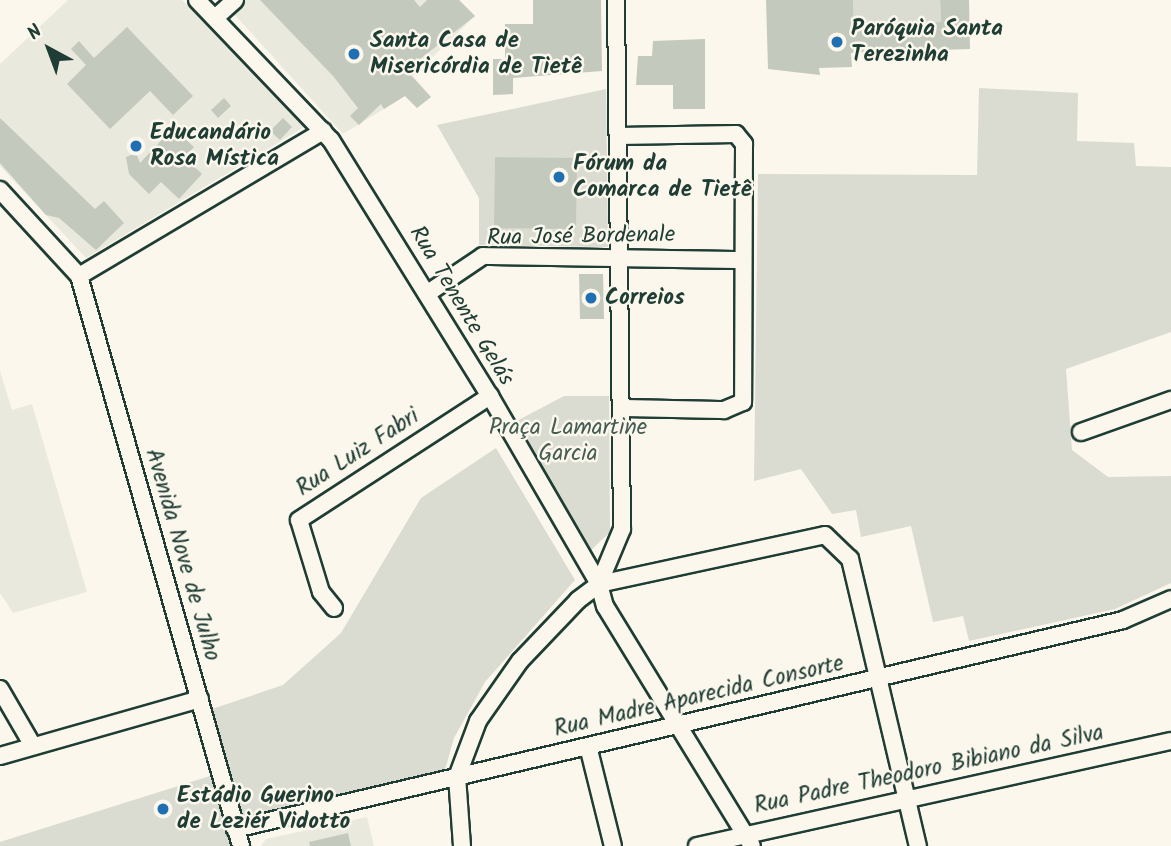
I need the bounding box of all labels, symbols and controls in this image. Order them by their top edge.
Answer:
north arrow [14,14,84,84]
place label: Paróquia Santa Terezinha [851,15,1003,69]
text: N [21,18,50,48]
place label: Santa Casa de Misericórdia de Tietê [370,27,582,81]
marker: Paróquia Santa Terezinha [829,34,845,50]
marker: Santa Casa de Misericórdia de Tietê [344,44,364,64]
place label: Educandário Rosa Mística [150,119,279,173]
marker: Educandário Rosa Mística [128,138,144,154]
place label: Fórum da Comarca de Tietê [573,150,751,204]
marker: Fórum da Comarca de Tietê [551,169,567,185]
street label: Rua Tenente Gelás [403,221,519,391]
street label: Rua José Bordenale [487,222,675,252]
place label: Correios [605,284,685,312]
marker: Correios [583,290,599,306]
street label: Rua Luiz Fabri [291,403,425,503]
park label: Praça Lamartine Garcia [489,414,647,468]
street label: Avenida Nove de Julho [138,446,226,664]
street label: Rua Madre Aparecida Consorte [551,650,847,744]
street label: Rua Padre Theodoro Bibiano da Silva [752,719,1106,821]
place label: Estádio Guerino de Leziér Vidotto [177,782,350,836]
marker: Estádio Guerino de Leziér Vidotto [155,801,171,817]

